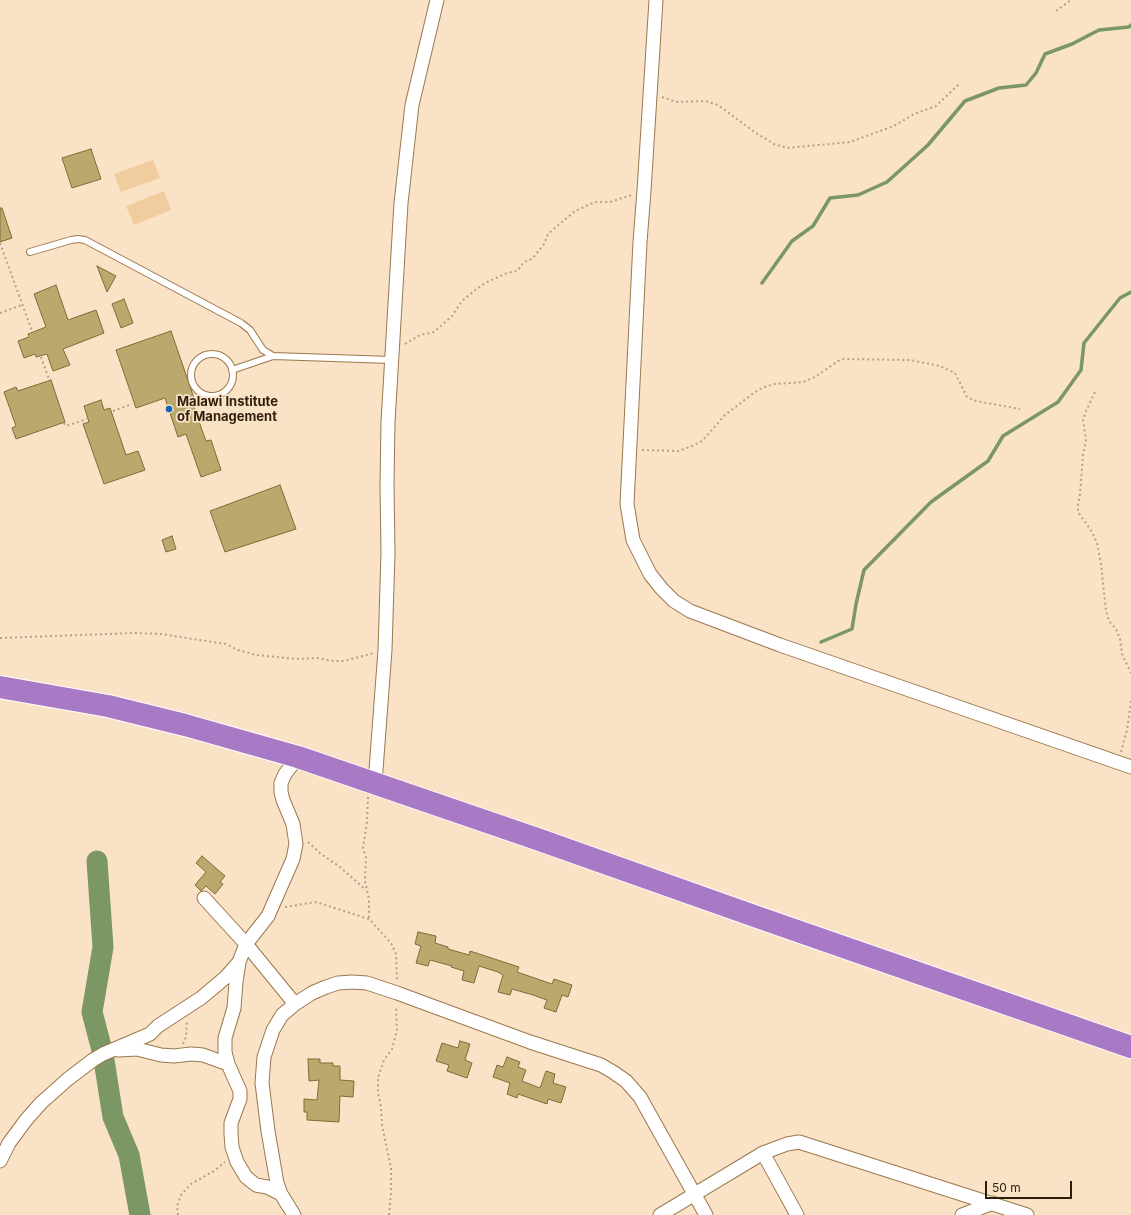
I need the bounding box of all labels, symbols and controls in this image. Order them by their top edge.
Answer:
place label: Malawi Institute of Management [177,394,278,425]
marker: Malawi Institute of Management [164,404,174,414]
scale bar [987,1173,1074,1199]
text: 50 m [992,1180,1021,1195]

